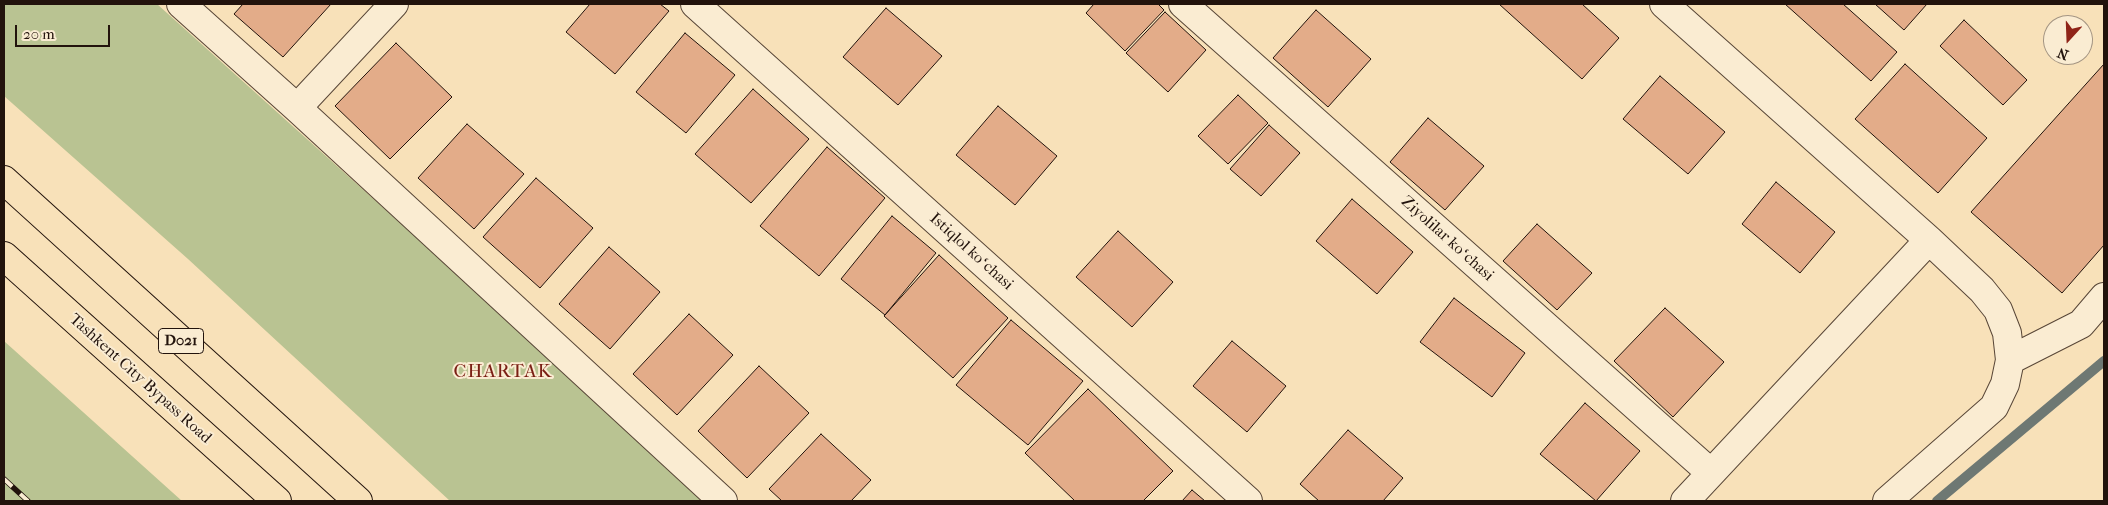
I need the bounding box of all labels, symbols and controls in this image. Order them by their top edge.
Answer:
scale bar [18,15,112,47]
north arrow [2043,15,2093,65]
text: 20 m [23,25,55,43]
text: N [2055,44,2071,63]
street label: Ziyolilar koʻchasi [1397,192,1497,286]
street label: Istiqlol koʻchasi [925,209,1017,295]
street label: Tashkent City Bypass Road [65,310,215,448]
road number: D021 [158,328,204,354]
district label: CHARTAK [453,361,553,383]

